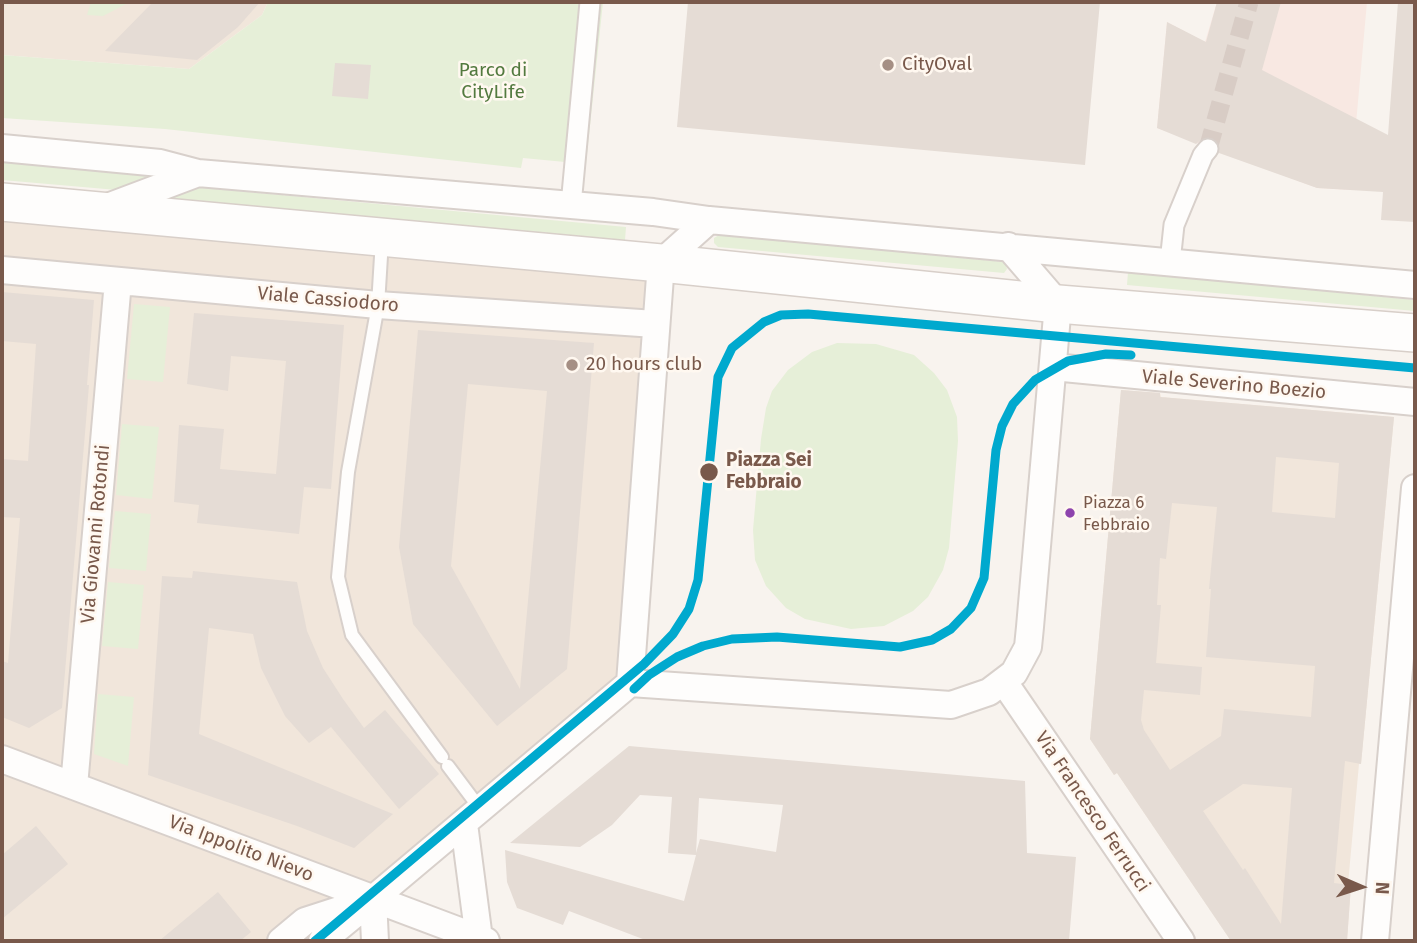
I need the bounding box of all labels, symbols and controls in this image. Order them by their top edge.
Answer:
place label: CityOval [902,54,972,76]
marker: CityOval [880,57,896,73]
park label: Parco di CityLife [459,60,527,104]
street label: Viale Cassiodoro [256,282,400,318]
place label: 20 hours club [586,354,702,376]
marker: 20 hours club [564,357,580,373]
street label: Viale Severino Boezio [1141,366,1327,404]
street label: Via Giovanni Rotondi [77,444,115,624]
place label: Piazza Sei Febbraio [726,450,812,494]
marker: Piazza Sei Febbraio [698,461,720,483]
place label: Piazza 6 Febbraio [1083,493,1150,533]
marker: Piazza 6 Febbraio [1063,506,1077,520]
street label: Via Francesco Ferrucci [1030,727,1154,897]
street label: Via Ippolito Nievo [165,811,317,887]
north arrow [1326,852,1396,922]
text: N [1371,881,1394,895]

